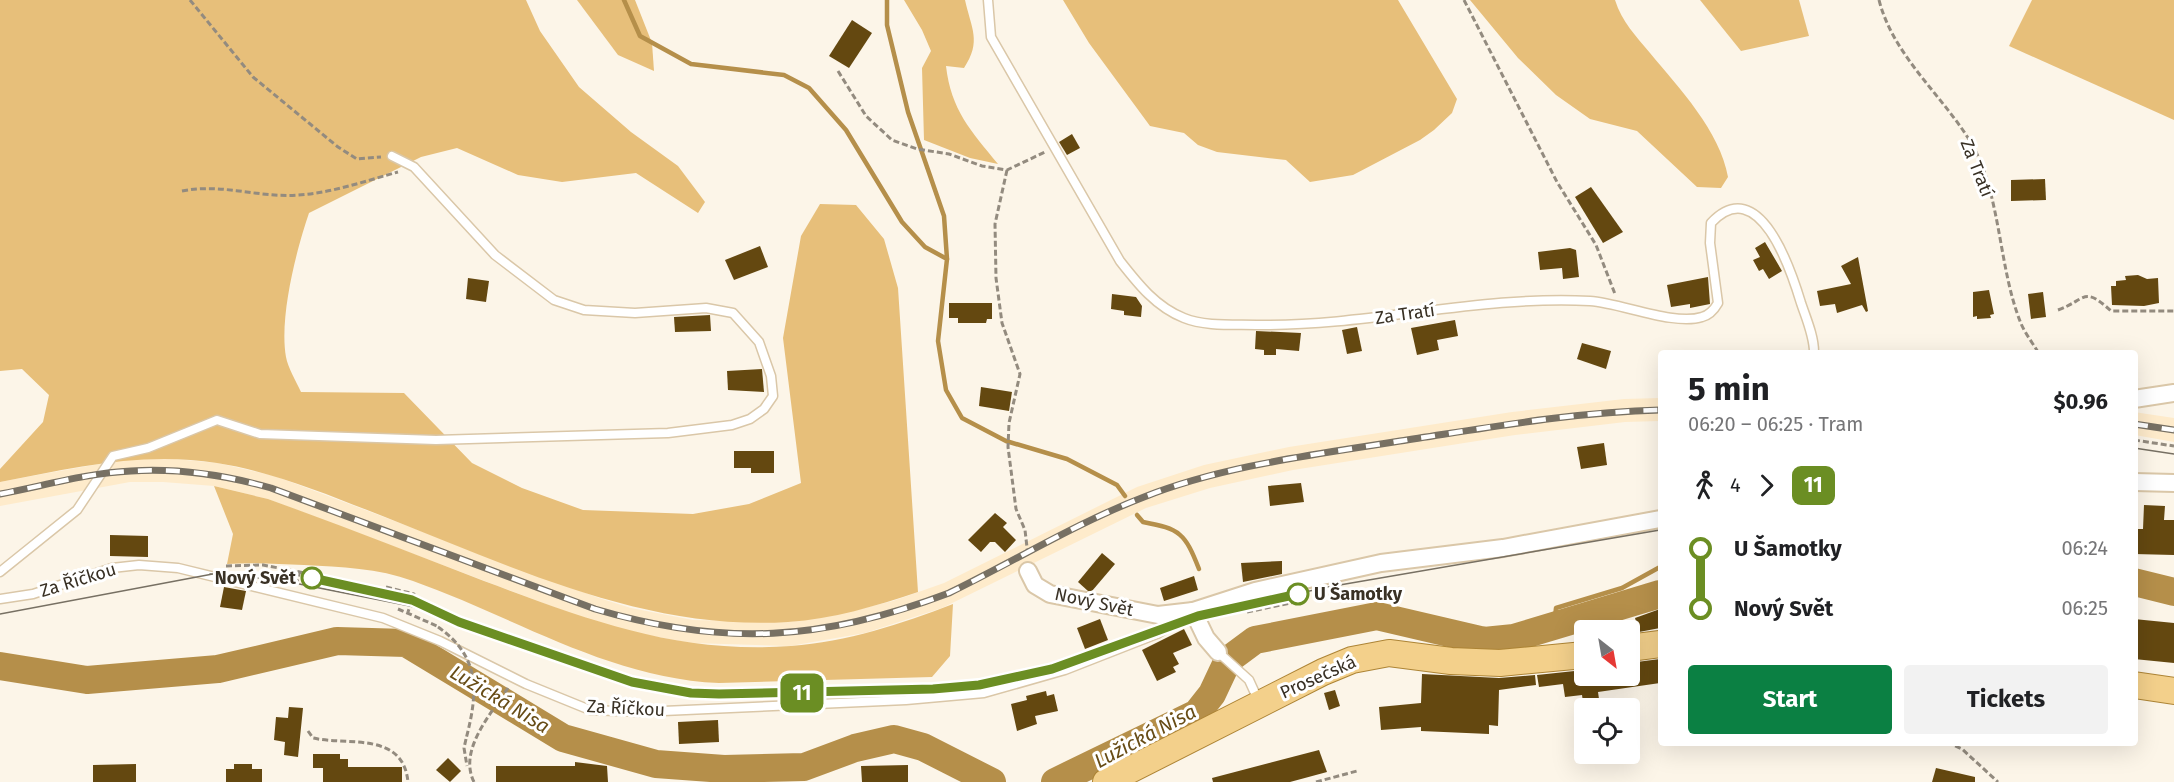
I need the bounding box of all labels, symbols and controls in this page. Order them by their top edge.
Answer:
street label: Za Tratí [1956,136,1998,200]
street label: Za Tratí [1374,299,1436,329]
text: 5 min [1688,369,1770,409]
text: $0.96 [2054,388,2108,415]
text: 06:20 – 06:25 · Tram [1688,412,1863,436]
icon: walk [1688,469,1721,502]
icon: forward [1750,469,1783,502]
text: 11 [1804,472,1823,498]
text: 4 [1730,473,1741,497]
text: U Šamotky [1734,535,1842,562]
text: 06:24 [2061,536,2108,560]
street label: Za Říčkou [37,558,119,602]
place label: Nový Svět [215,567,297,589]
marker: Nový Svět [301,567,323,589]
place label: U Šamotky [1314,582,1403,605]
street label: Nový Svět [1053,583,1136,621]
marker: U Šamotky [1287,583,1309,605]
text: Nový Svět [1734,595,1833,622]
text: 06:25 [2061,596,2108,620]
north arrow [1574,620,1640,686]
map controls [1574,620,1640,764]
street label: Prosečská [1277,650,1359,704]
water label: Lužická Nisa [446,660,554,738]
button: Start [1688,665,1892,734]
button: Tickets [1904,665,2108,734]
line badge: 11 [775,674,829,712]
text: 11 [792,680,812,706]
street label: Za Říčkou [586,695,666,721]
button: locate [1574,698,1640,764]
water label: Lužická Nisa [1090,699,1200,773]

